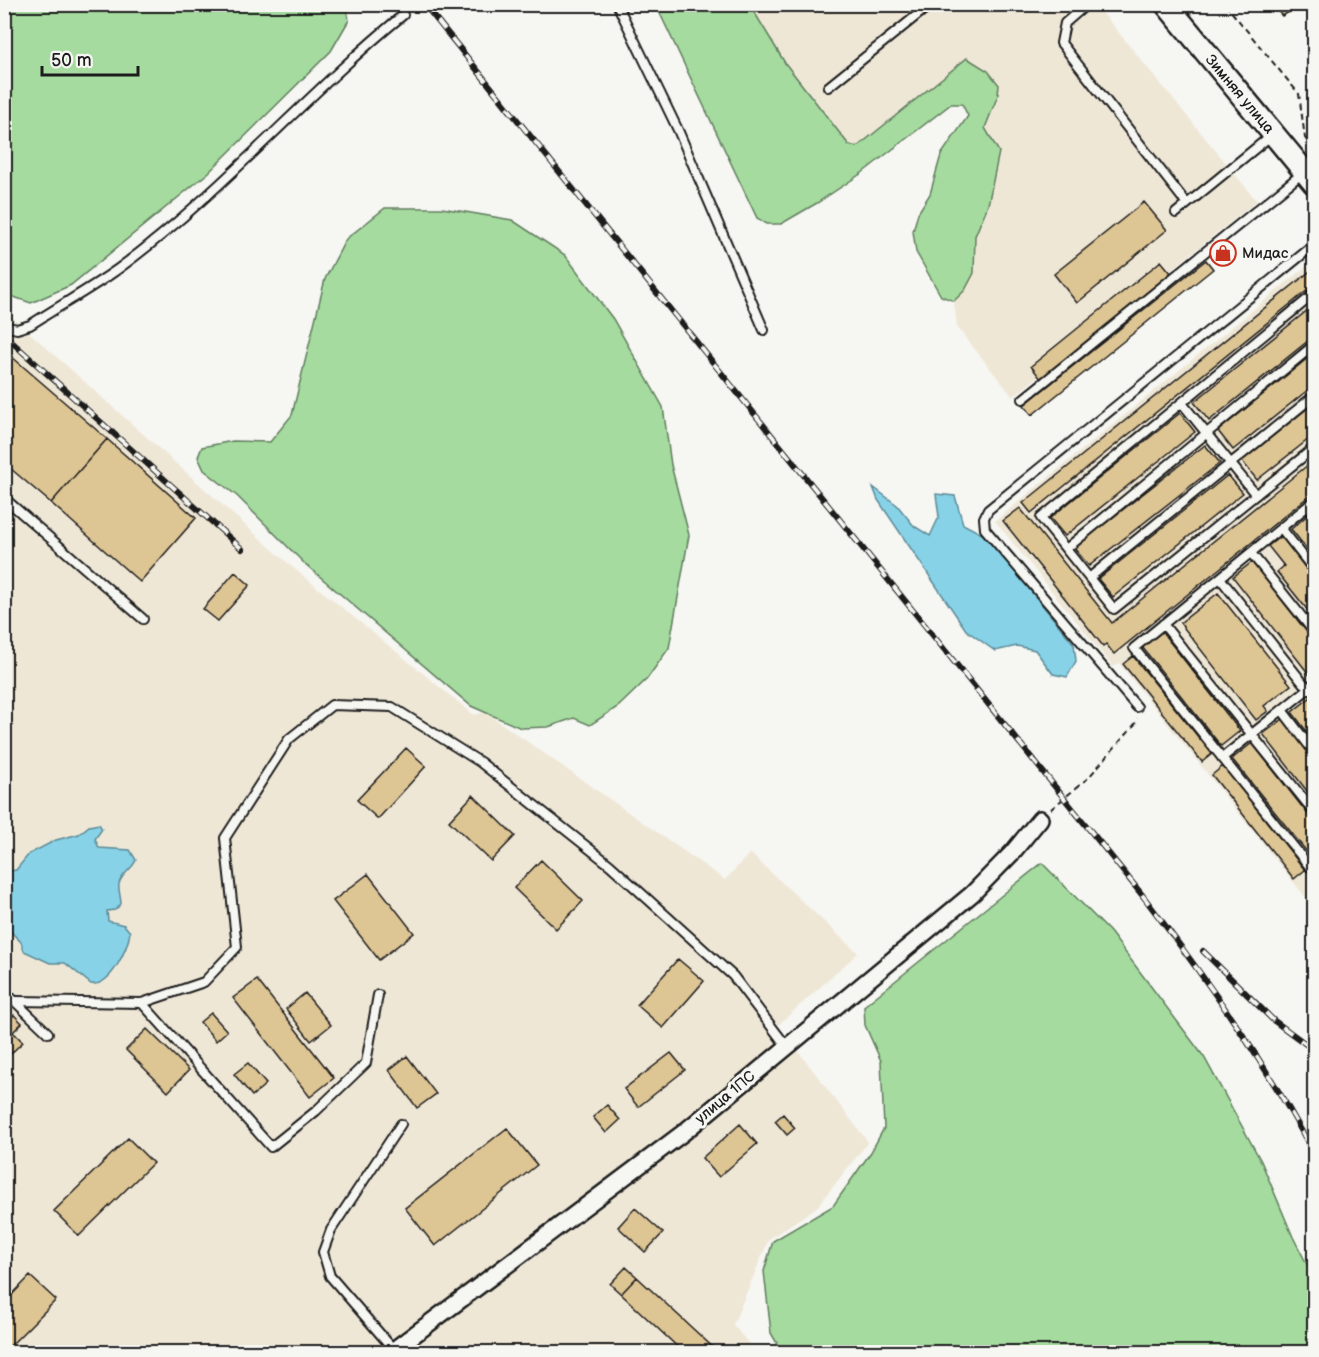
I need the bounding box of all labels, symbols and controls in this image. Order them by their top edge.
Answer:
scale bar [42,39,138,77]
text: 50 m [51,50,92,71]
street label: Зимняя улица [1201,51,1278,138]
shop icon: Мидас [1208,238,1238,268]
place label: Мидас [1242,244,1289,263]
street label: улица 1ПС [691,1067,759,1128]

